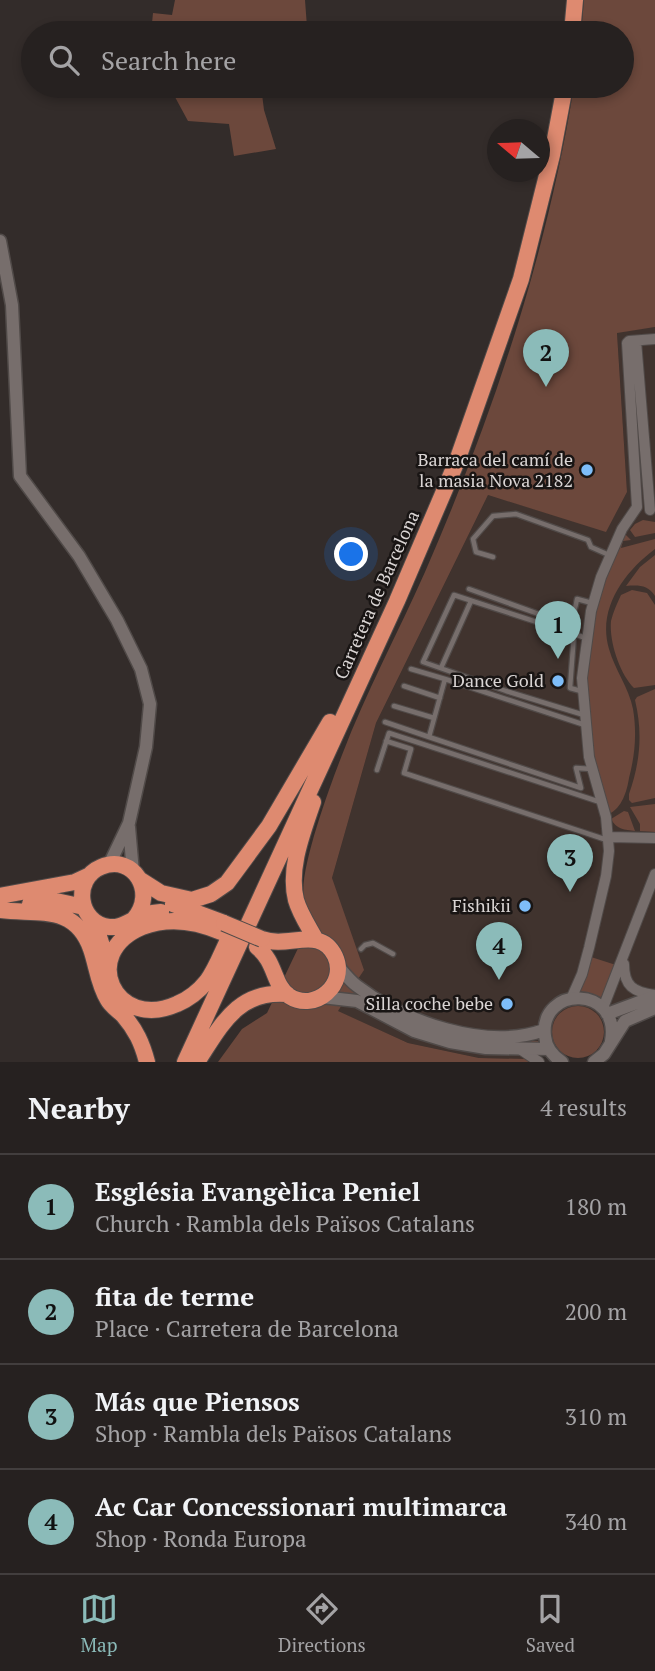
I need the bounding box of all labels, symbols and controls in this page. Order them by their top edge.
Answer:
search box [21,21,634,98]
icon: search [45,41,83,79]
text: Search here [101,43,236,77]
north arrow [487,119,550,182]
pin: 2 [523,329,569,387]
place label: Barraca del camí de la masia Nova 2182 [417,447,573,492]
marker: Barraca del camí de la masia Nova 2182 [579,462,595,478]
street label: Carretera de Barcelona [328,506,424,683]
your location [334,537,368,571]
pin: 1 [535,601,581,659]
place label: Dance Gold [452,668,544,692]
marker: Dance Gold [550,673,566,689]
pin: 3 [547,834,593,892]
place label: Fishikii [452,893,511,917]
marker: Fishikii [517,898,533,914]
pin: 4 [476,922,522,980]
place label: Silla coche bebe [366,991,493,1015]
marker: Silla coche bebe [499,996,515,1012]
text: Nearby [28,1088,130,1128]
text: 4 results [540,1092,627,1123]
text: Església Evangèlica Peniel [95,1174,420,1208]
text: 1 [45,1191,58,1222]
text: 180 m [565,1191,627,1222]
text: Church · Rambla dels Països Catalans [95,1208,475,1239]
text: fita de terme [95,1279,254,1313]
text: 2 [45,1296,58,1327]
text: 200 m [565,1296,627,1327]
text: Place · Carretera de Barcelona [95,1313,399,1344]
text: Más que Piensos [95,1384,300,1418]
text: 3 [45,1401,58,1432]
text: 310 m [565,1401,627,1432]
text: Shop · Rambla dels Països Catalans [95,1418,452,1449]
text: Ac Car Concessionari multimarca [95,1489,507,1523]
text: 4 [45,1506,58,1537]
text: 340 m [565,1506,627,1537]
text: Shop · Ronda Europa [95,1523,307,1554]
tab: Map [80,1590,118,1657]
tab: Directions [278,1590,366,1657]
tab: Saved [526,1590,575,1657]

